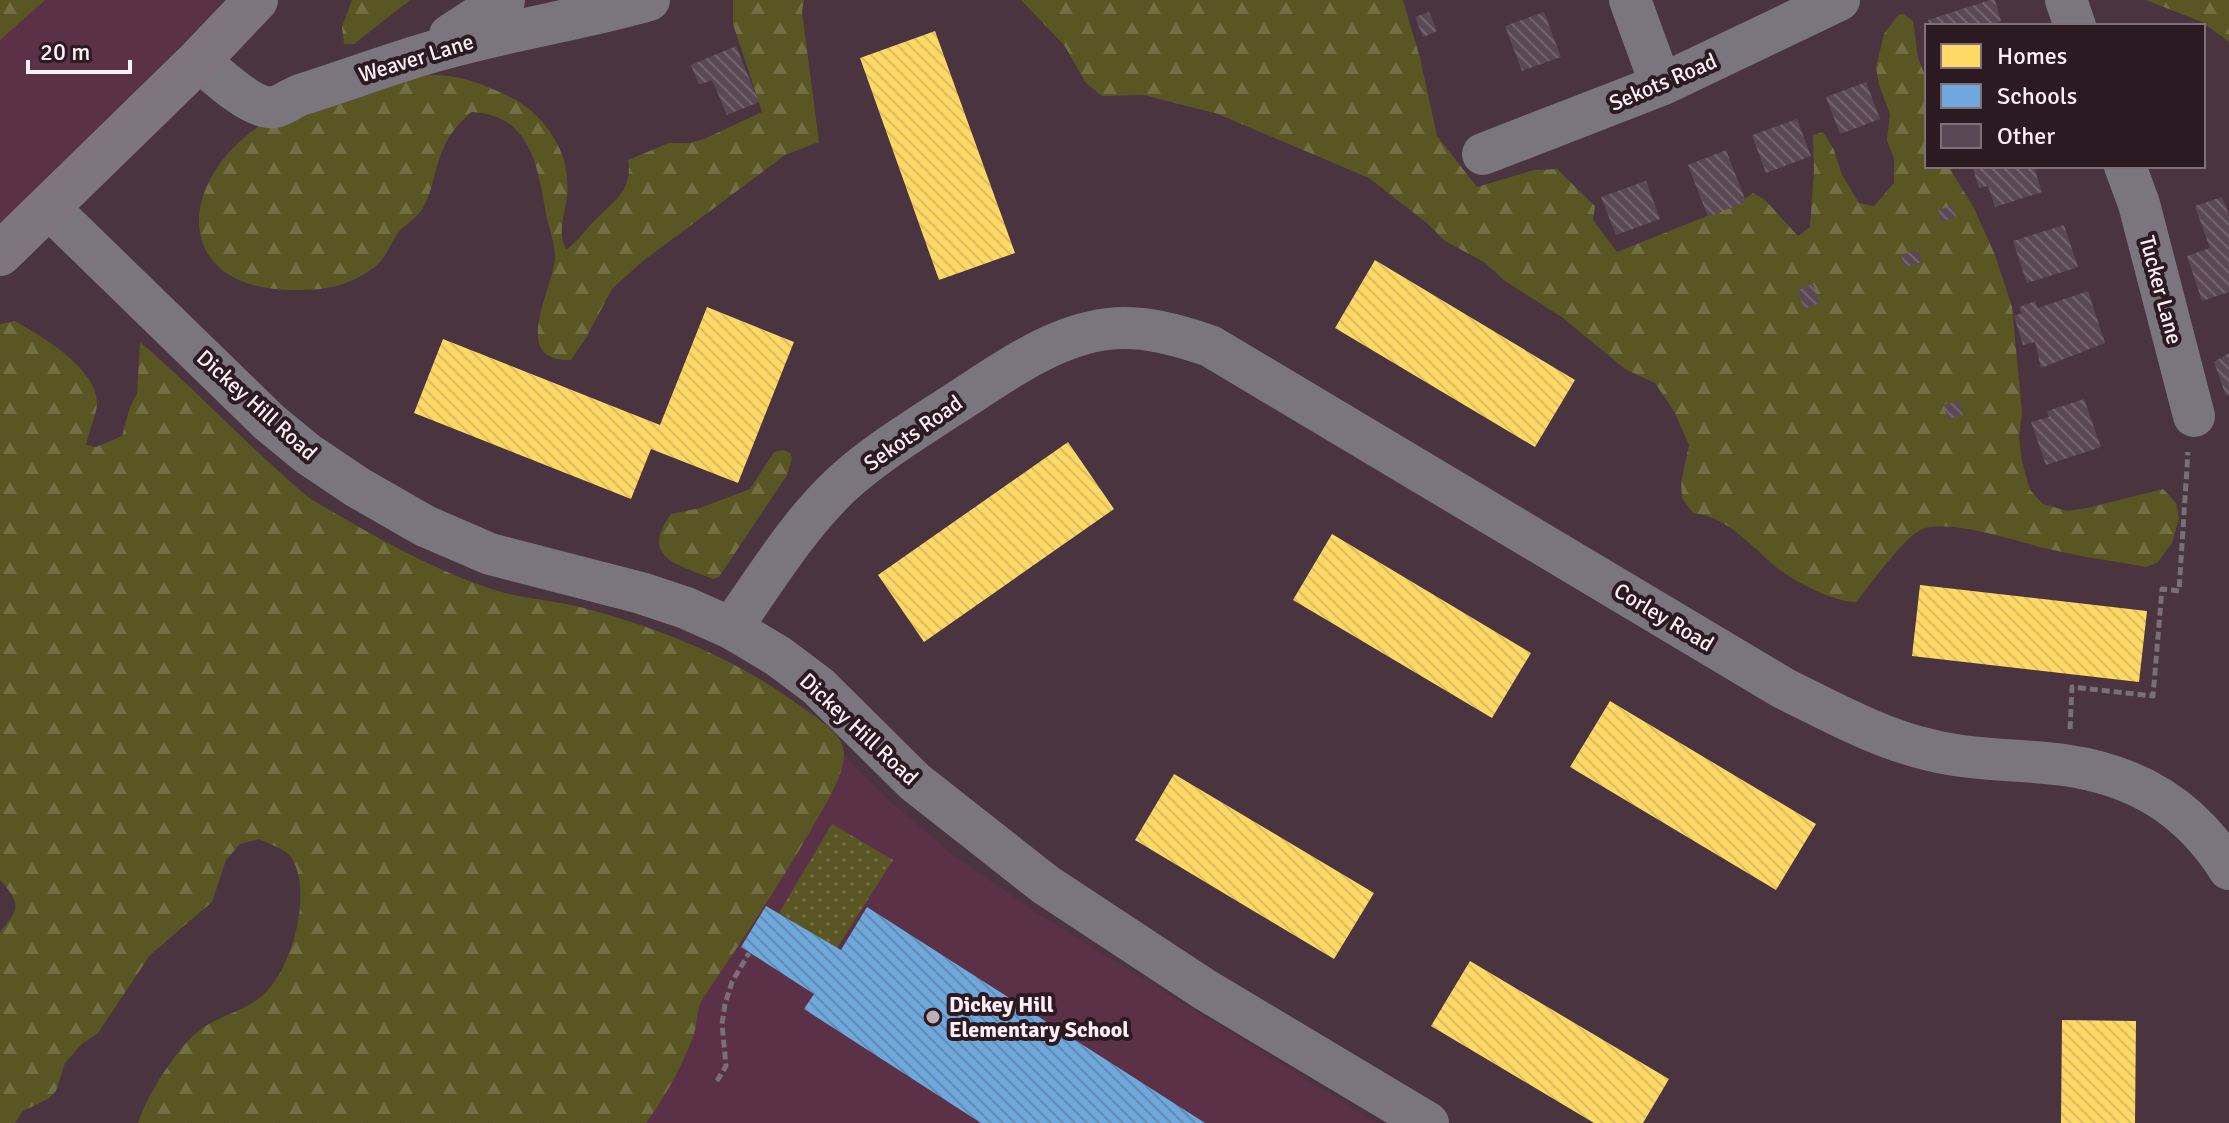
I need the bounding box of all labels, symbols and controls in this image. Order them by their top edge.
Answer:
scale bar [28,24,130,74]
legend [1925,24,2205,168]
street label: Weaver Lane [355,28,477,88]
text: 20 m [40,37,90,67]
text: Homes [1997,41,2067,71]
street label: Sekots Road [1605,47,1721,117]
text: Schools [1997,81,2077,111]
text: Other [1997,121,2055,151]
street label: Tucker Lane [2134,233,2188,347]
street label: Dickey Hill Road [191,344,323,466]
street label: Sekots Road [858,389,968,477]
street label: Corley Road [1609,577,1719,657]
street label: Dickey Hill Road [794,667,924,791]
place label: Dickey Hill Elementary School [949,991,1129,1043]
marker: Dickey Hill Elementary School [924,1008,942,1026]

